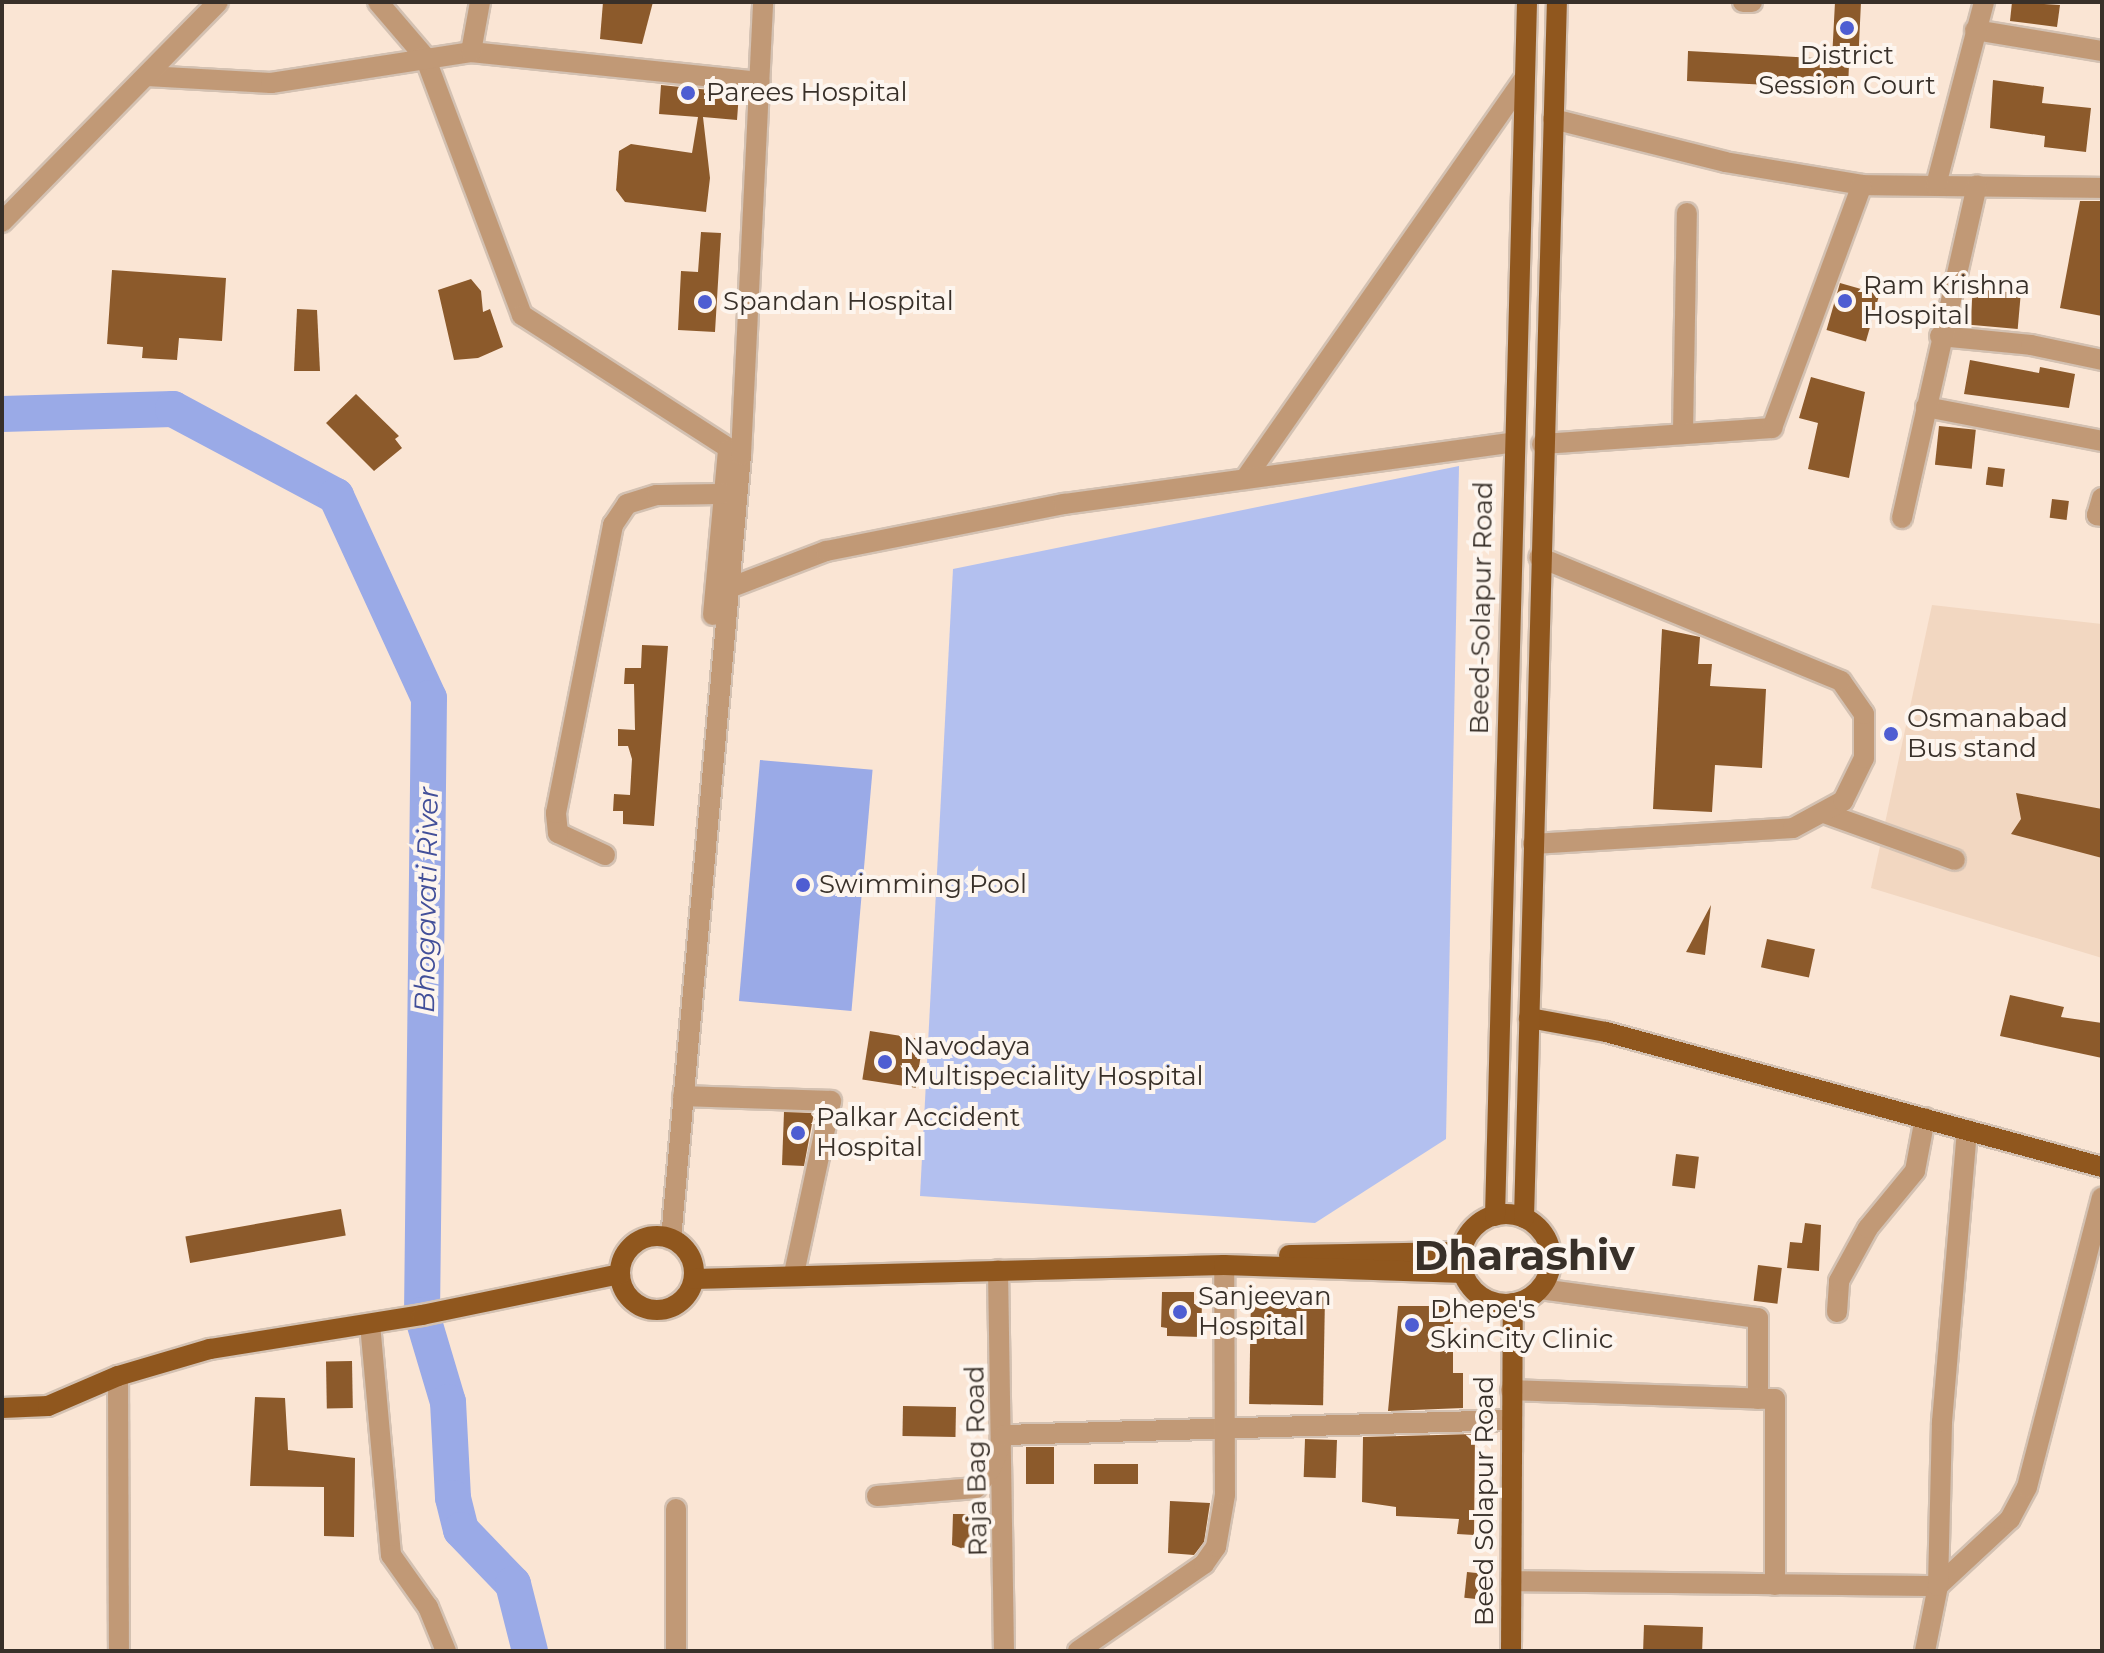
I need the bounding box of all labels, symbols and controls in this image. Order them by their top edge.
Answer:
marker: District Session Court [1838,19,1856,37]
place label: District Session Court [1758,40,1936,102]
place label: Parees Hospital [706,77,908,109]
marker: Parees Hospital [677,82,699,104]
place label: Ram Krishna Hospital [1863,270,2030,332]
place label: Spandan Hospital [723,286,954,318]
marker: Ram Krishna Hospital [1834,290,1856,312]
marker: Spandan Hospital [694,291,716,313]
street label: Beed-Solapur Road [1464,481,1500,735]
place label: Osmanabad Bus stand [1907,703,2068,764]
marker: Osmanabad Bus stand [1882,725,1900,743]
water label: Bhogavati River [407,787,445,1013]
place label: Swimming Pool [819,869,1027,901]
marker: Swimming Pool [794,876,812,894]
place label: Navodaya Multispeciality Hospital [903,1031,1204,1092]
marker: Navodaya Multispeciality Hospital [874,1051,896,1073]
place label: Palkar Accident Hospital [816,1102,1020,1164]
marker: Palkar Accident Hospital [787,1122,809,1144]
district label: Dharashiv [1413,1230,1635,1280]
place label: Sanjeevan Hospital [1198,1281,1332,1342]
place label: Dhepe's SkinCity Clinic [1430,1294,1613,1356]
marker: Sanjeevan Hospital [1169,1301,1191,1323]
marker: Dhepe's SkinCity Clinic [1401,1314,1423,1336]
street label: Raja Bag Road [960,1365,994,1557]
street label: Beed Solapur Road [1469,1376,1501,1626]

